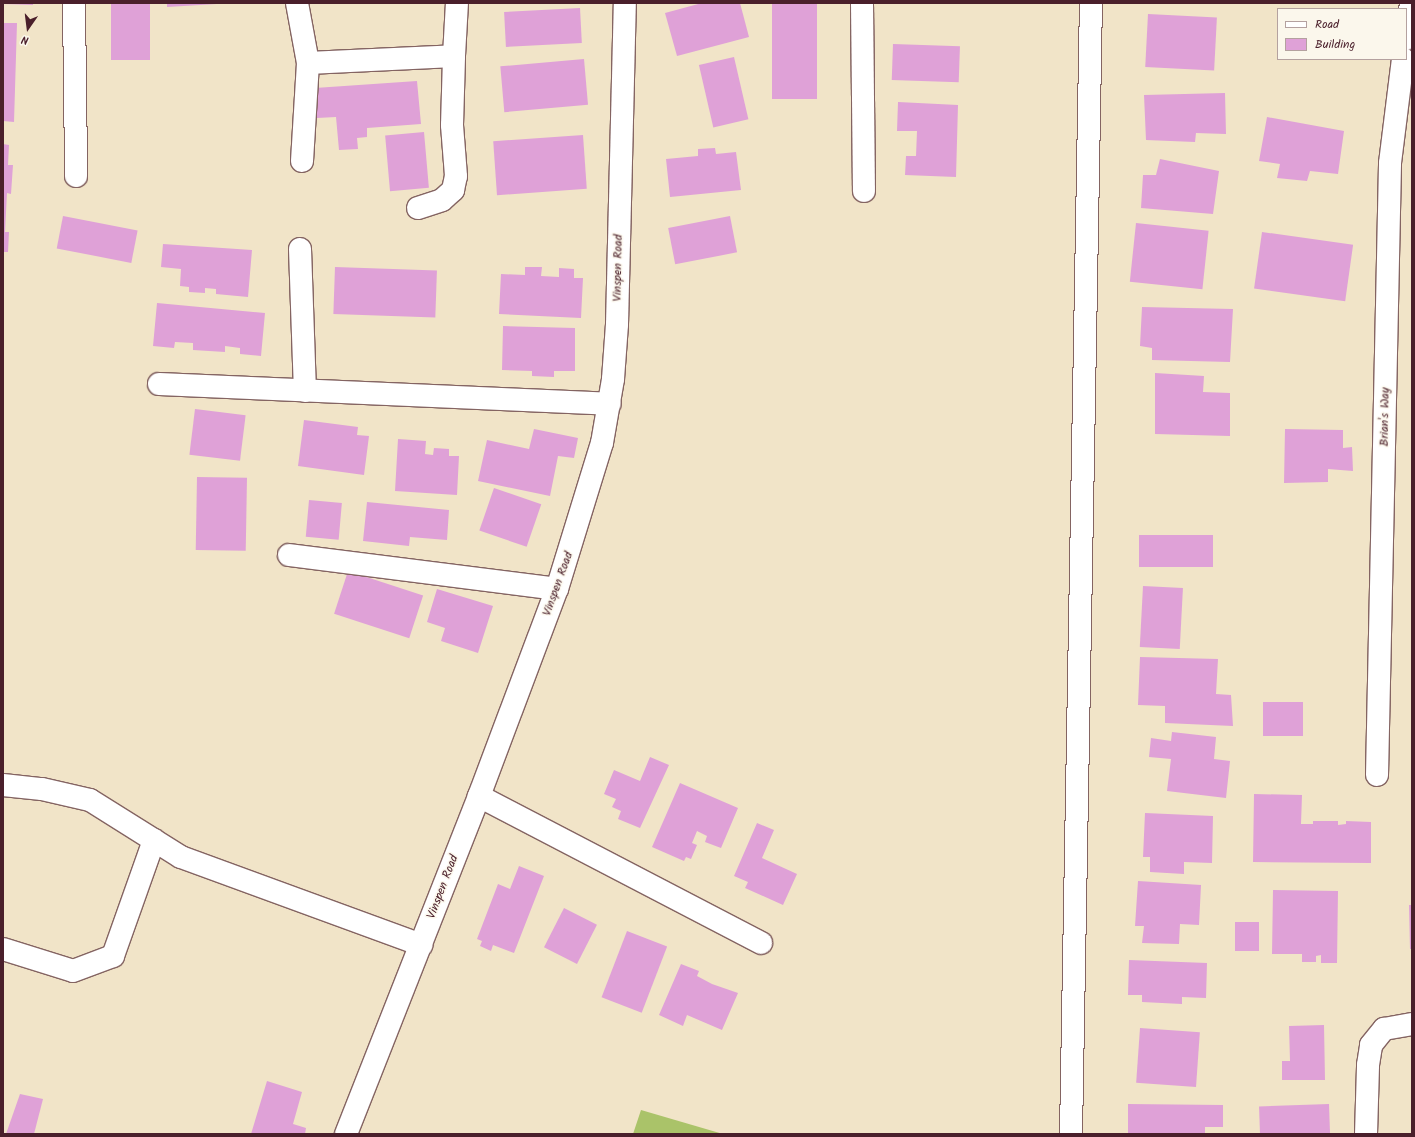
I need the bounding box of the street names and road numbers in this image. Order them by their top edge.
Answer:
street label: Vinspen Road [610,234,626,302]
street label: Brian's Way [1377,387,1393,447]
street label: Vinspen Road [540,550,576,618]
street label: Vinspen Road [424,853,462,921]

